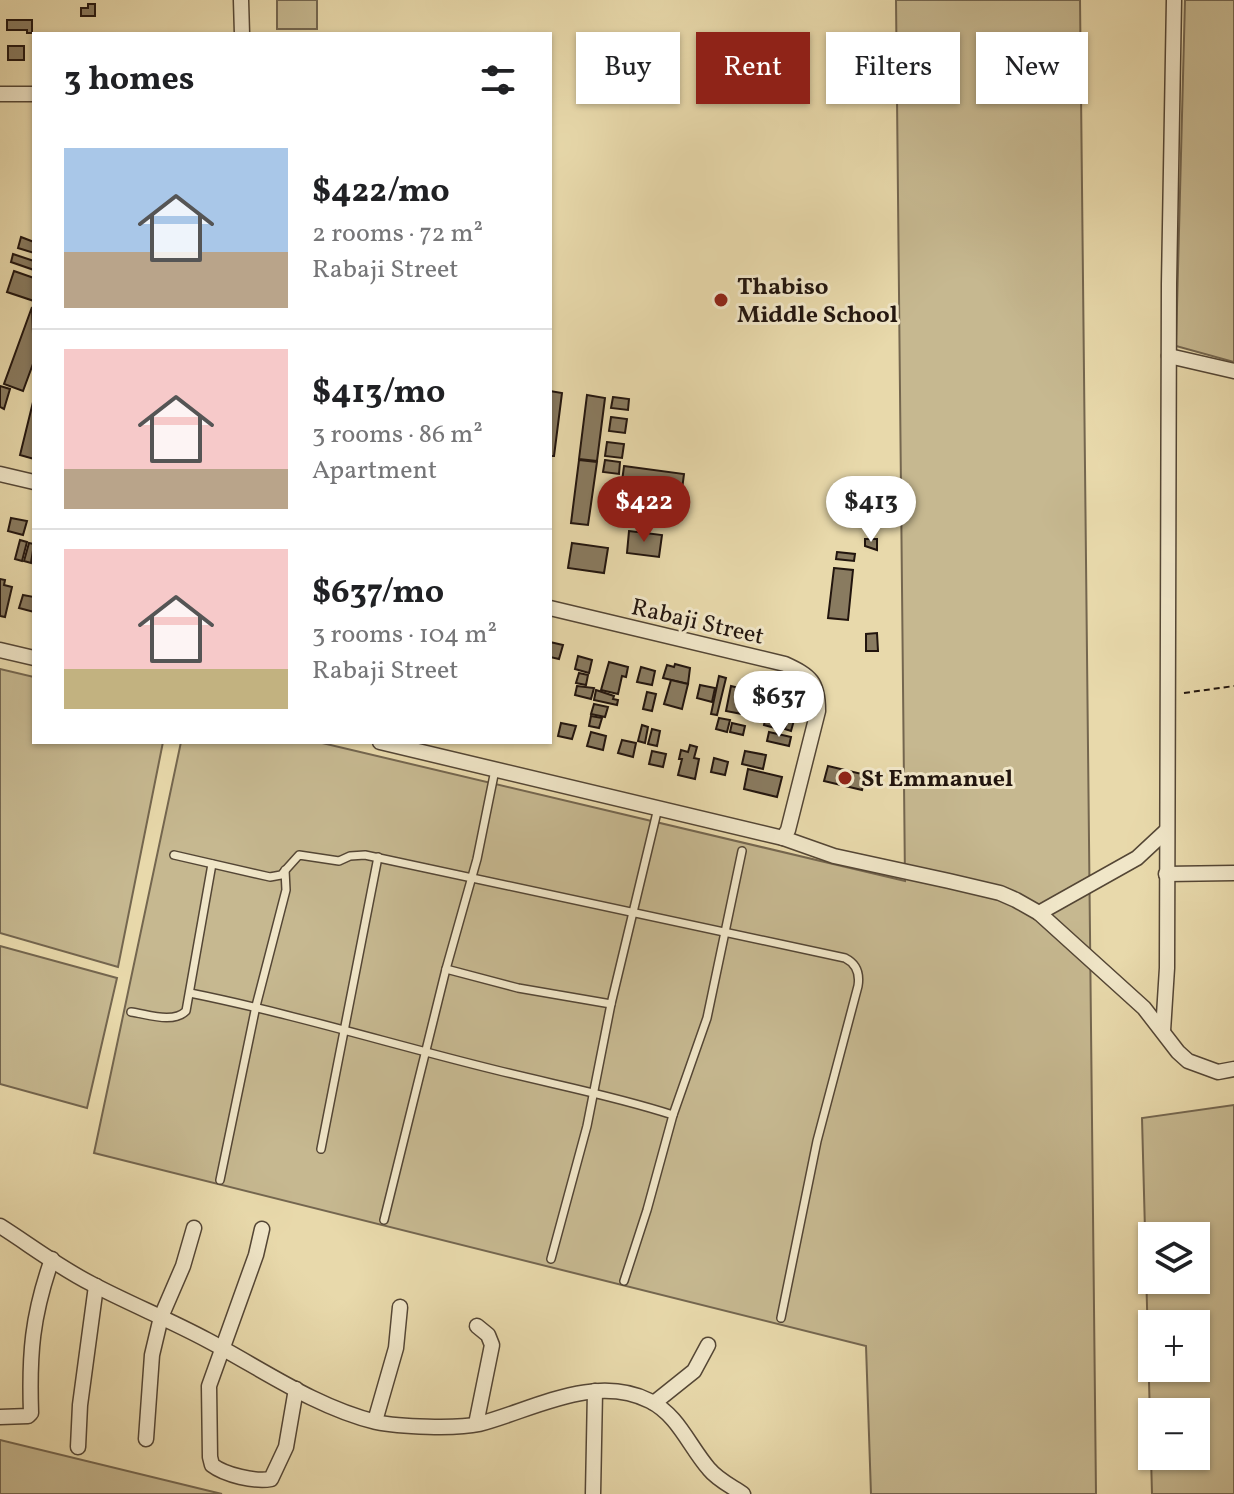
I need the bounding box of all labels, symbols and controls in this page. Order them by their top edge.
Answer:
chip: Buy [576,32,680,104]
chip: Rent [696,32,810,104]
chip: Filters [826,32,960,104]
chip: New [976,32,1088,104]
text: 3 homes [64,57,194,104]
icon: filters [476,58,520,102]
text: $422/mo [312,169,450,216]
icon: home [128,180,224,276]
text: 2 rooms · 72 m² [312,216,483,252]
text: Rabaji Street [312,252,458,288]
place label: Thabiso Middle School [737,271,898,333]
marker: Thabiso Middle School [712,291,730,309]
text: $413/mo [312,370,445,417]
icon: home [128,381,224,477]
text: 3 rooms · 86 m² [312,417,483,453]
text: Apartment [312,453,437,489]
pin: $422 [597,476,691,544]
pin: $413 [824,476,918,544]
text: $422 [615,484,673,520]
text: $413 [844,484,898,520]
text: $637/mo [312,570,444,617]
icon: home [128,581,224,677]
street label: Rabaji Street [628,591,767,655]
text: 3 rooms · 104 m² [312,617,497,653]
text: Rabaji Street [312,653,458,689]
pin: $637 [732,671,826,739]
text: $637 [752,679,806,715]
place label: St Emmanuel [861,763,1013,797]
marker: St Emmanuel [836,769,854,787]
map controls [1138,1222,1210,1470]
button: layers [1138,1222,1210,1294]
button: + [1138,1310,1210,1382]
button: − [1138,1398,1210,1470]

